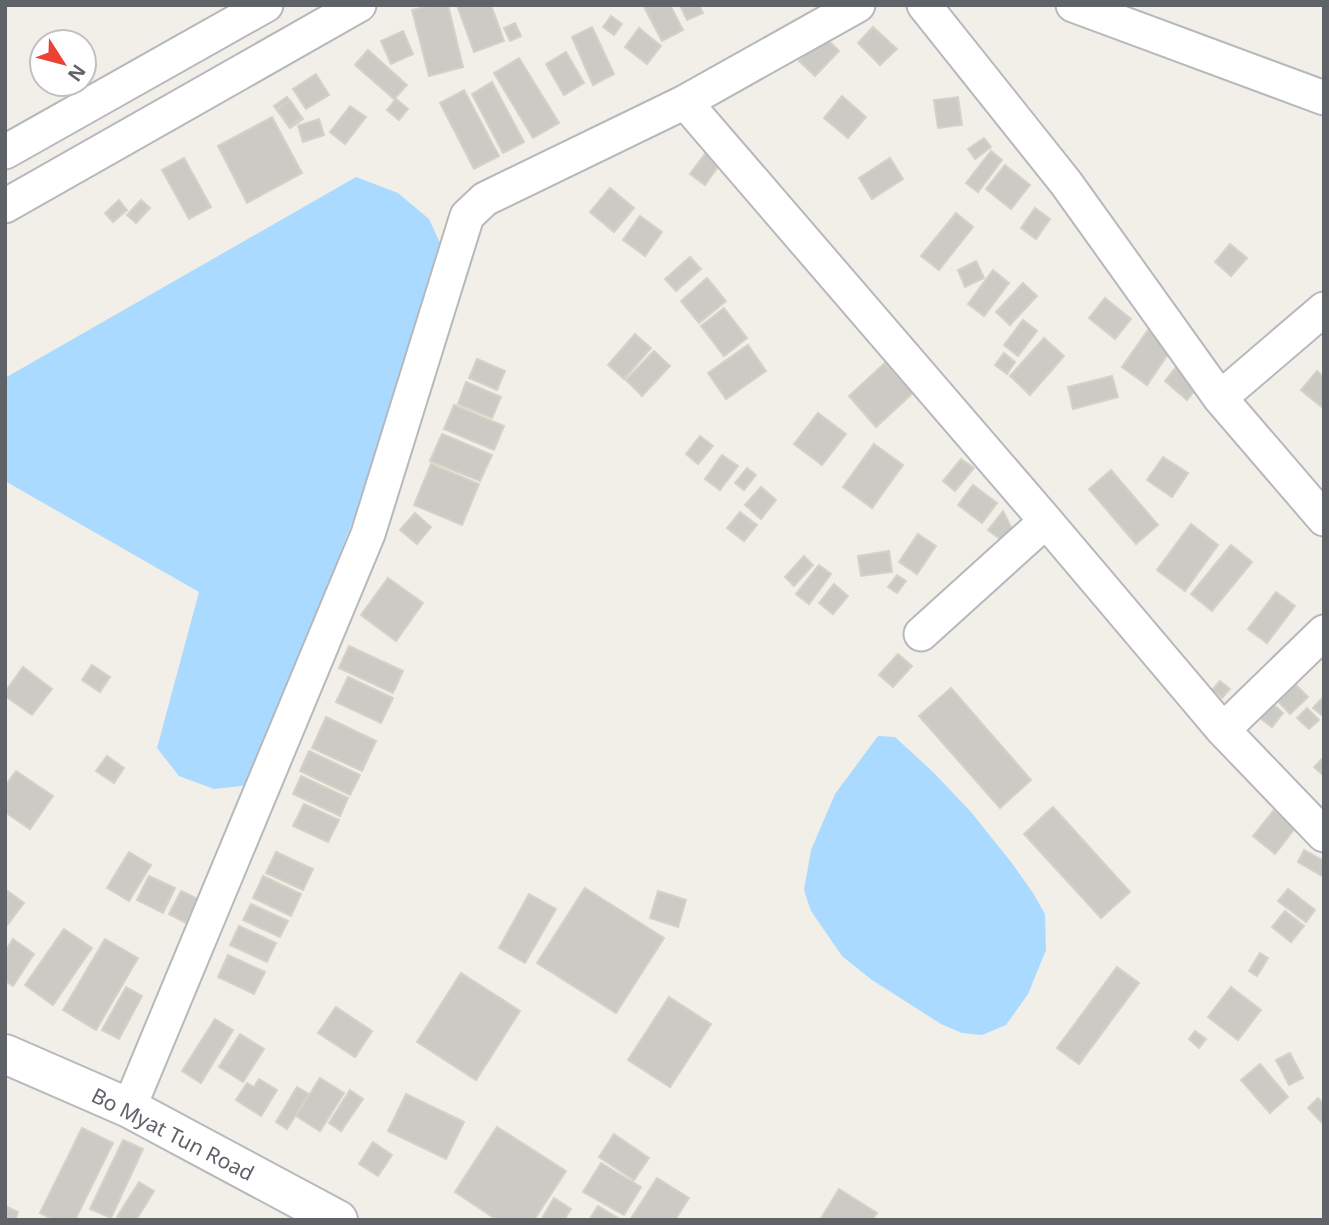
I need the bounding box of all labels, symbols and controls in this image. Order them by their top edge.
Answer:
north arrow [28,28,98,98]
text: N [62,59,92,87]
street label: Bo Myat Tun Road [87,1081,259,1187]

